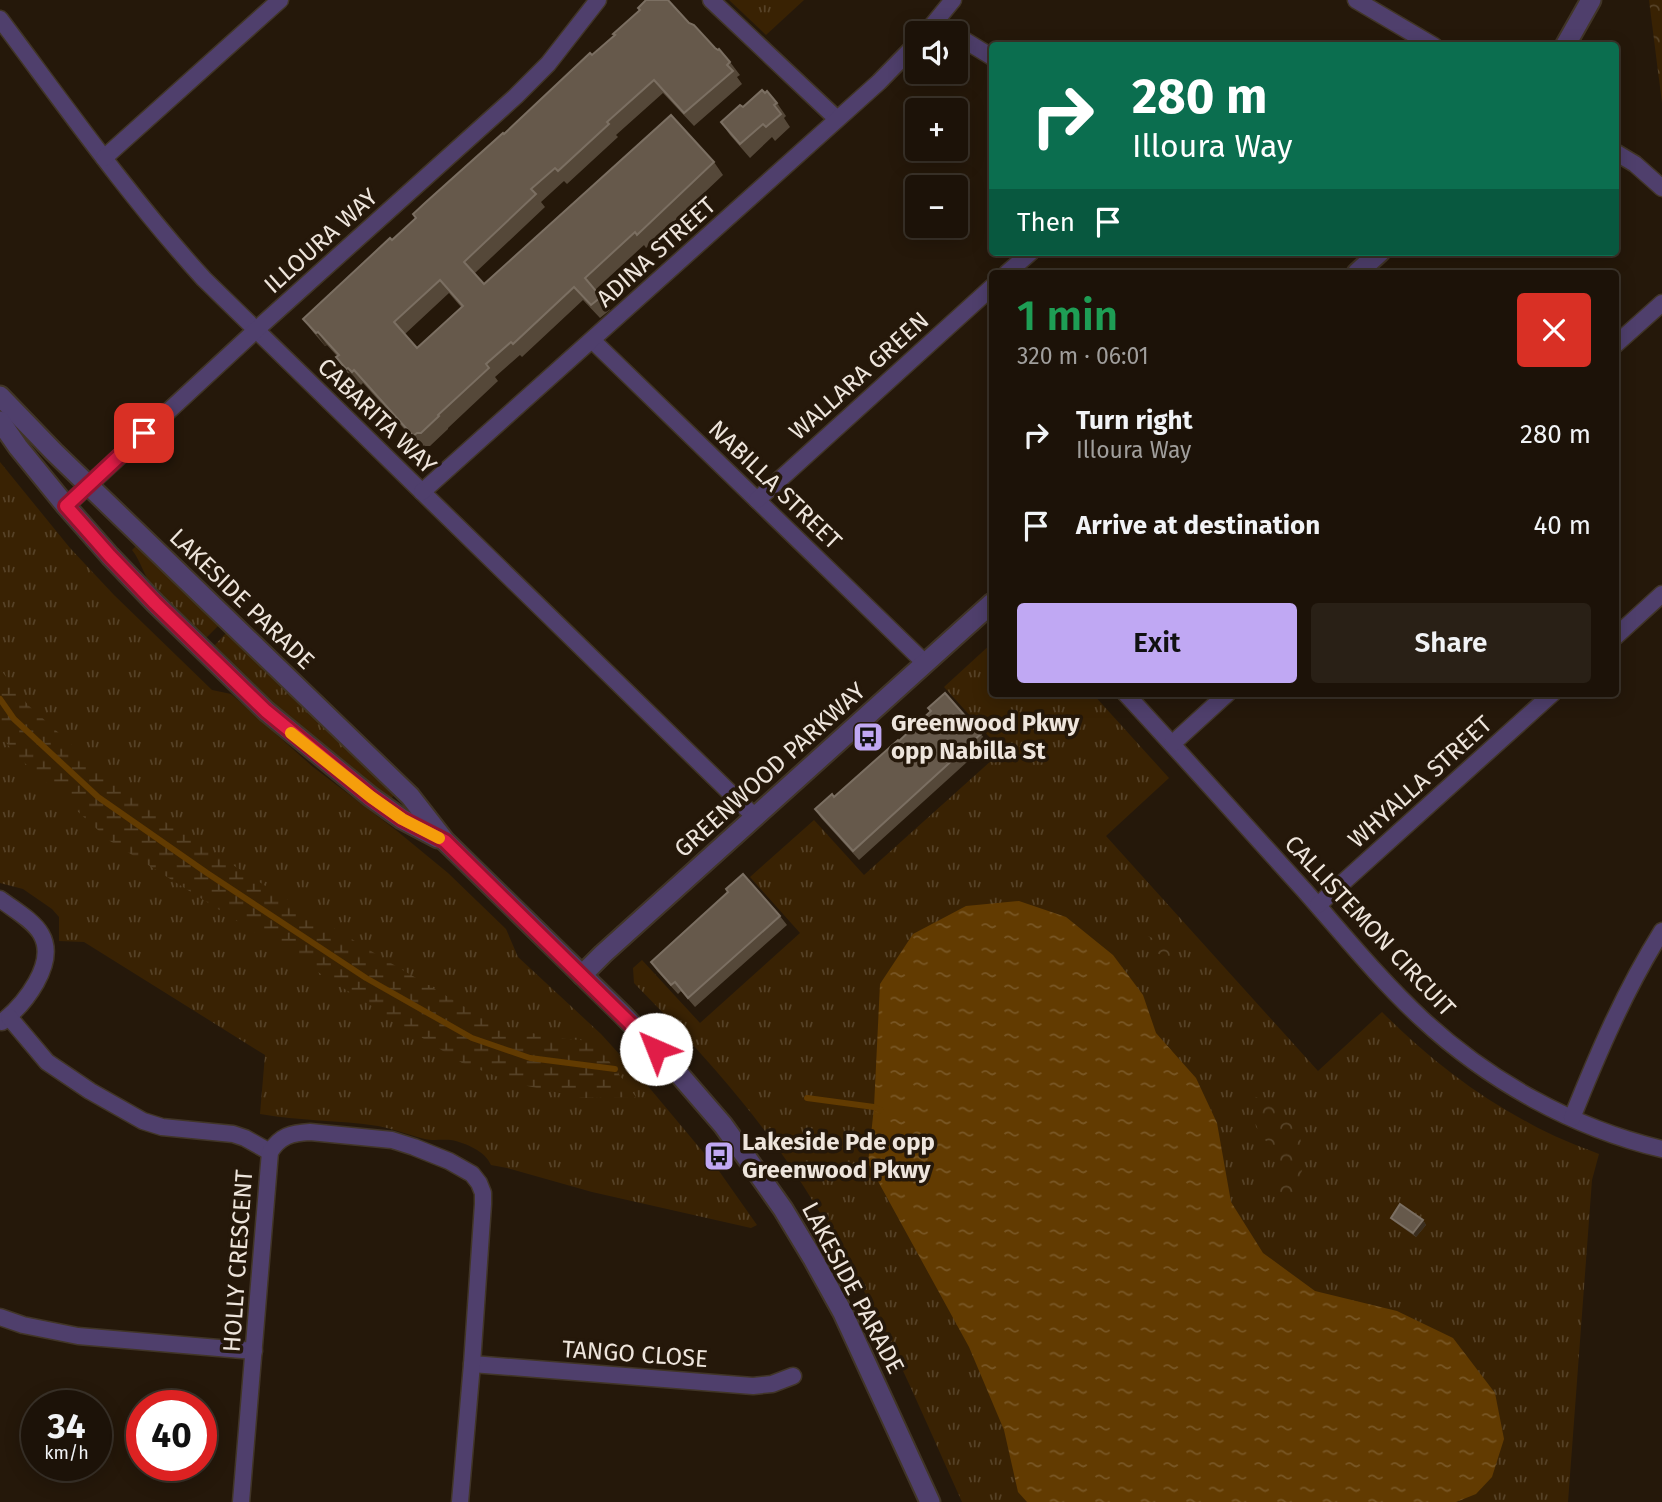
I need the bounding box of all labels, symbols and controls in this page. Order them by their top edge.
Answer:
map controls [905,21,968,238]
button: sound [905,21,968,84]
text: 280 m [1132,67,1268,126]
icon: right [1017,70,1108,161]
button: + [905,98,968,161]
text: Illoura Way [1132,127,1293,165]
button: − [905,175,968,238]
street label: ILLOURA WAY [259,182,384,299]
street label: ADINA STREET [591,191,722,313]
icon: arrive [1089,203,1127,241]
text: Then [1017,207,1075,238]
text: 1 min [1017,291,1118,341]
button: close [1517,293,1591,367]
street label: WALLARA GREEN [784,306,934,446]
text: 320 m · 06:01 [1017,342,1149,370]
street label: CABARITA WAY [312,352,443,480]
pin [114,403,174,463]
text: Turn right [1076,405,1193,436]
icon: arrive [125,414,163,452]
street label: NABILLA STREET [703,415,848,556]
icon: right [1017,416,1055,454]
text: 280 m [1520,419,1591,450]
text: Illoura Way [1076,436,1191,464]
icon: arrive [1017,507,1055,545]
text: Arrive at destination [1076,510,1320,541]
text: 40 m [1533,510,1591,541]
street label: LAKESIDE PARADE [164,523,320,675]
button: Exit [1017,603,1297,683]
button: Share [1311,603,1591,683]
street label: GREENWOOD PARKWAY [669,676,872,863]
place label: Greenwood Pkwy opp Nabilla St [891,709,1080,765]
street label: WHYALLA STREET [1342,710,1498,854]
bus stop icon: Greenwood Pkwy opp Nabilla St [851,720,885,754]
street label: CALLISTEMON CIRCUIT [1279,830,1462,1023]
position arrow [619,1012,693,1086]
place label: Lakeside Pde opp Greenwood Pkwy [742,1128,935,1184]
bus stop icon: Lakeside Pde opp Greenwood Pkwy [702,1139,736,1173]
street label: HOLLY CRESCENT [218,1168,258,1353]
street label: LAKESIDE PARADE [796,1198,910,1378]
street label: TANGO CLOSE [561,1335,709,1373]
speed limit sign: 40 [126,1390,217,1481]
text: 34 [48,1405,85,1447]
text: km/h [44,1442,89,1464]

